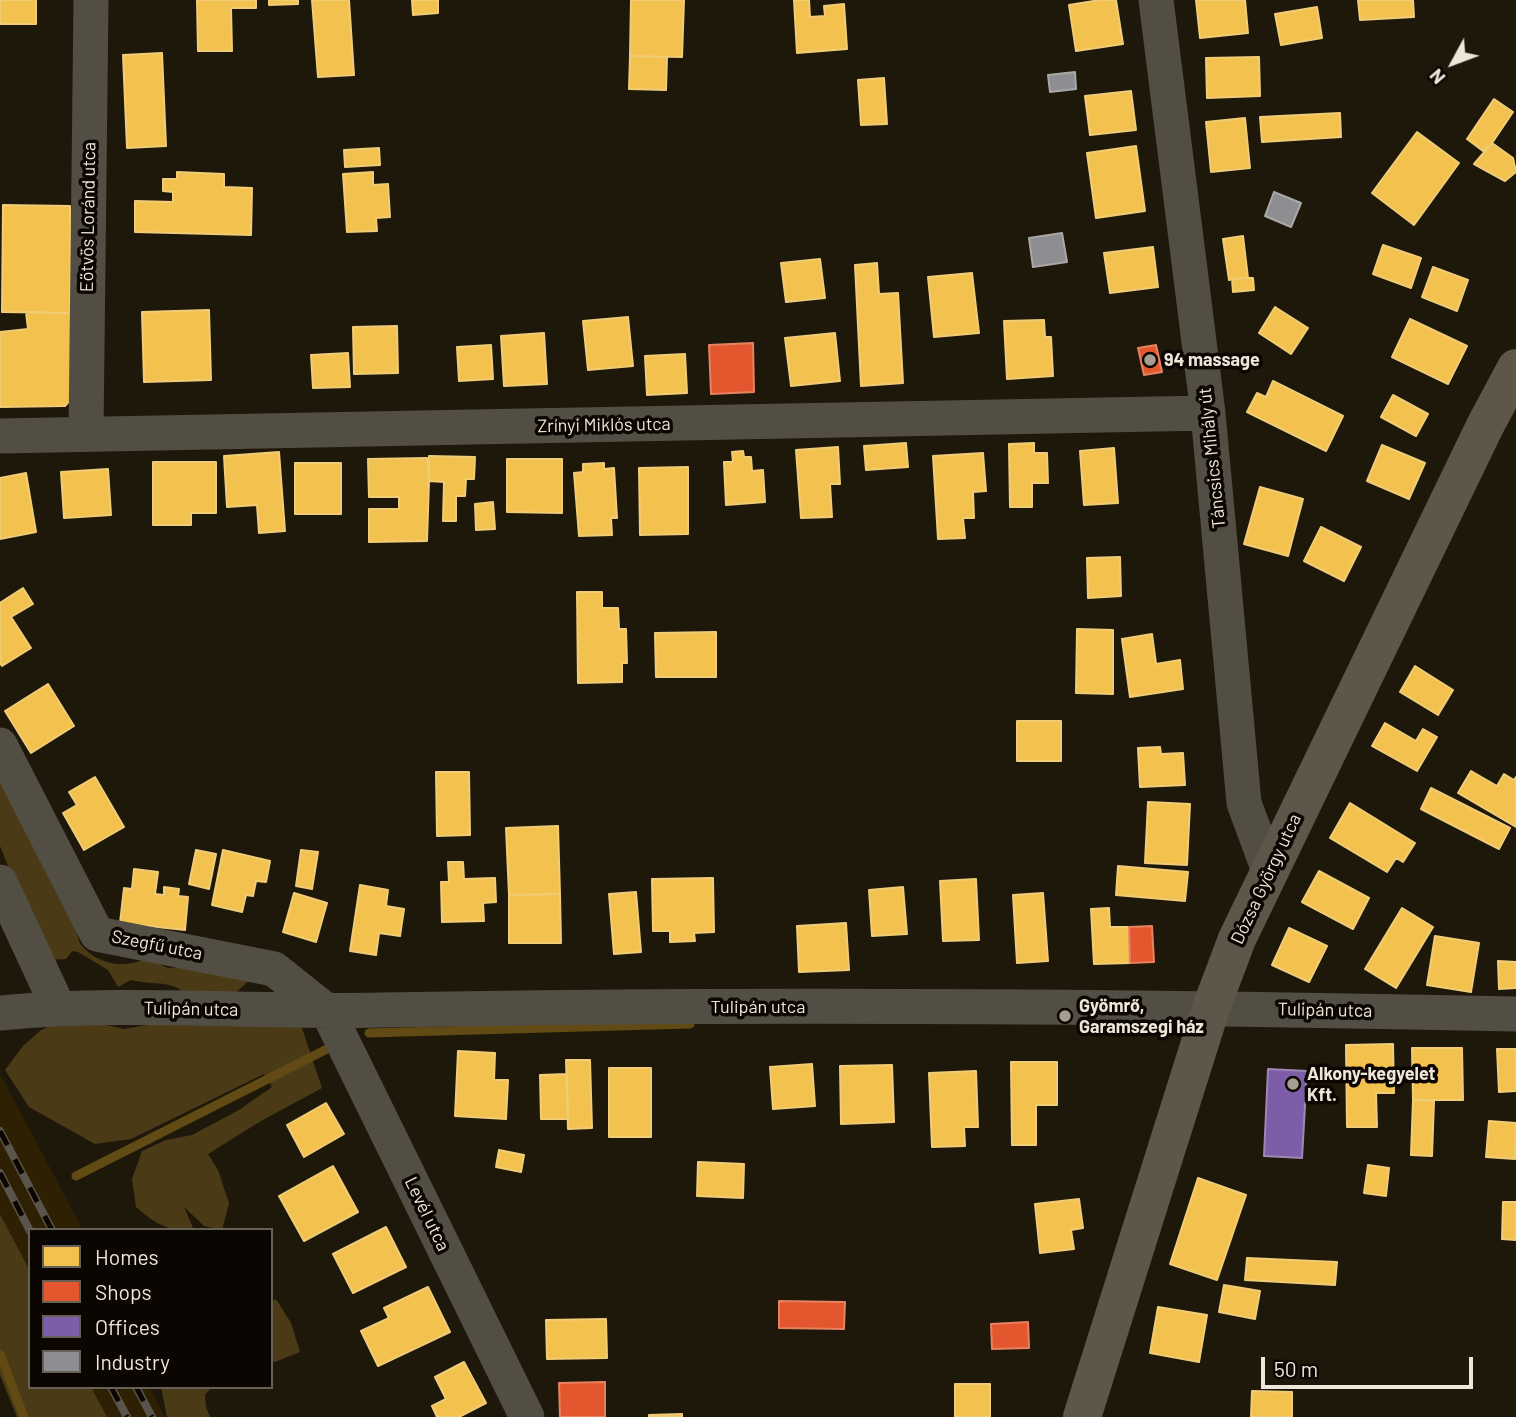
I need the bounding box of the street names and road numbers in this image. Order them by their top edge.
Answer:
street label: Eötvös Loránd utca [76,142,100,292]
street label: Táncsics Mihály út [1194,386,1230,530]
street label: Zrínyi Miklós utca [537,413,671,437]
street label: Dózsa György utca [1226,810,1306,948]
street label: Szegfű utca [110,926,204,964]
street label: Tulipán utca [711,996,805,1018]
street label: Tulipán utca [143,997,239,1021]
street label: Tulipán utca [1277,998,1373,1022]
street label: Levél utca [400,1173,454,1255]

